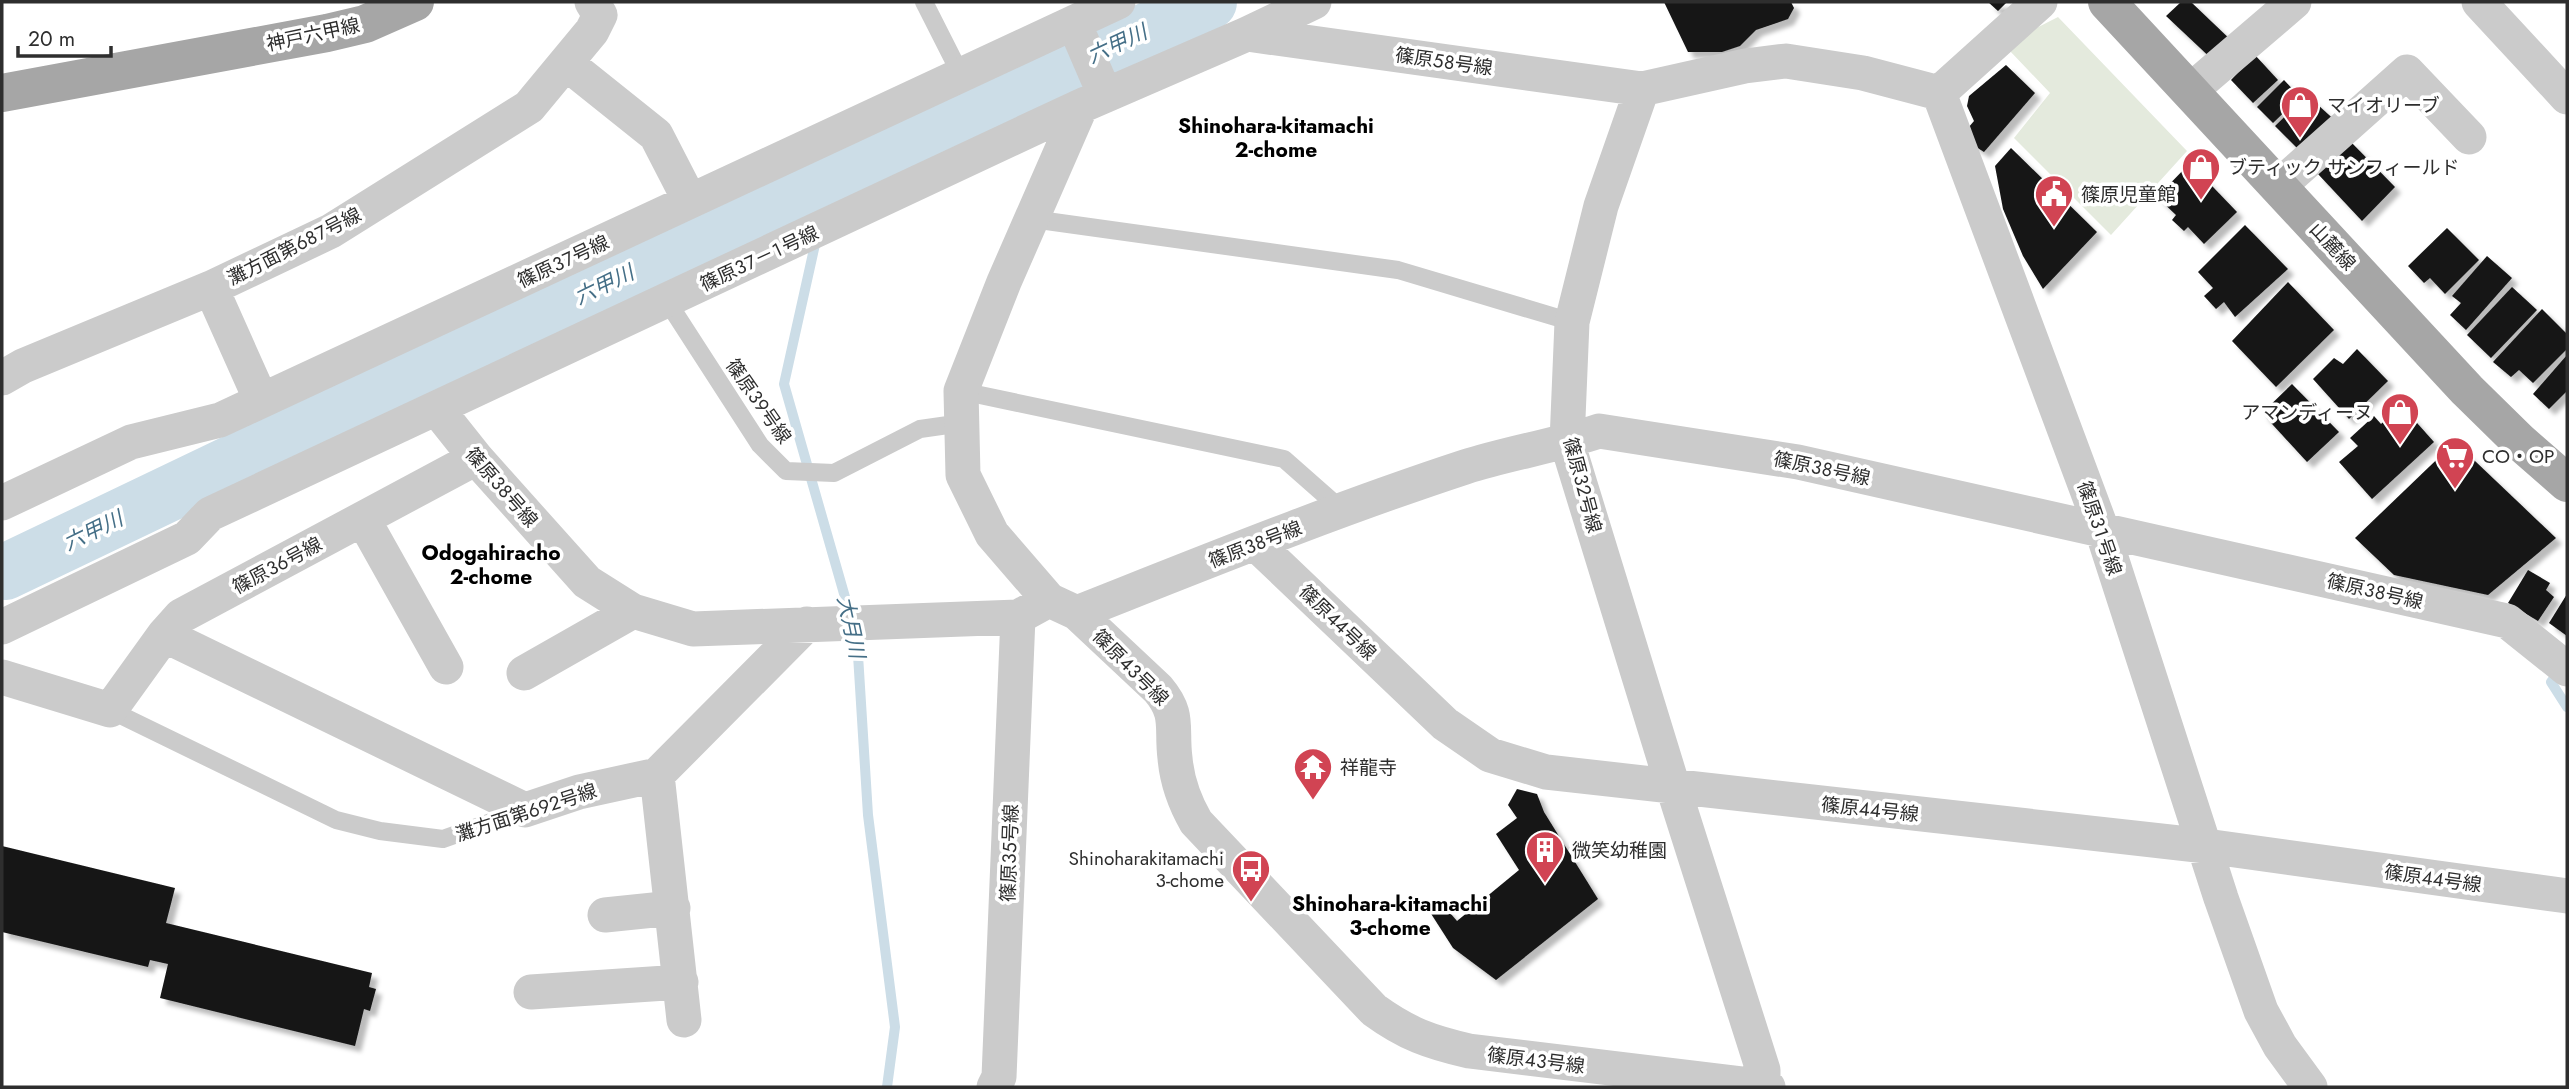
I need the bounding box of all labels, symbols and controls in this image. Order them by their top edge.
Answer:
street label: 神戸六甲線 [264,11,362,58]
scale bar [18,14,110,58]
water label: 六甲川 [1082,16,1154,71]
text: 20 m [28,24,75,54]
street label: 篠原５８号線 [1394,41,1494,82]
shop icon: マイオリーブ [2279,84,2321,139]
place label: マイオリーブ [2327,92,2440,119]
district label: Shinohara-kitamachi 2-chome [1178,111,1374,165]
shop icon: ブティック サンフィールド [2180,146,2222,201]
place label: ブティック サンフィールド [2228,154,2460,181]
public building icon: 篠原児童館 [2033,173,2075,228]
place label: 篠原児童館 [2081,181,2176,208]
street label: 灘方面第６８７号線 [223,201,366,292]
street label: 山麓線 [2303,216,2362,276]
street label: 篠原３７－１号線 [695,219,823,298]
street label: 篠原３７号線 [513,228,613,294]
water label: 六甲川 [569,257,641,312]
street label: 篠原３９号線 [719,353,798,449]
shop icon: アマンディーヌ [2379,391,2421,446]
place label: アマンディーヌ [2241,399,2373,426]
street label: 篠原３２号線 [1557,434,1608,536]
supermarket icon: CO・OP [2434,435,2476,490]
street label: 篠原３８号線 [459,441,544,533]
place label: CO・OP [2482,443,2554,470]
street label: 篠原３８号線 [1771,445,1873,492]
street label: 篠原３１号線 [2071,477,2128,579]
water label: 六甲川 [58,503,130,558]
street label: 篠原３８号線 [1205,514,1306,575]
street label: 篠原３６号線 [228,531,327,600]
district label: Odogahiracho 2-chome [421,538,561,592]
street label: 篠原３８号線 [2324,567,2426,616]
street label: 篠原４４号線 [1293,579,1382,666]
water label: 大月川 [830,593,873,663]
street label: 篠原４３号線 [1086,623,1175,712]
temple icon: 祥龍寺 [1292,746,1334,801]
place label: 祥龍寺 [1340,754,1397,781]
street label: 灘方面第６９２号線 [452,777,600,848]
street label: 篠原４４号線 [1820,791,1920,828]
street label: 篠原３５号線 [994,804,1025,902]
building icon: 微笑幼稚園 [1524,829,1566,884]
place label: 微笑幼稚園 [1572,837,1667,864]
place label: Shinoharakitamachi 3-chome [1069,845,1224,894]
bus stop icon: Shinoharakitamachi 3-chome [1230,848,1272,903]
street label: 篠原４４号線 [2383,858,2483,899]
district label: Shinohara-kitamachi 3-chome [1292,889,1488,943]
street label: 篠原４３号線 [1486,1041,1586,1080]

